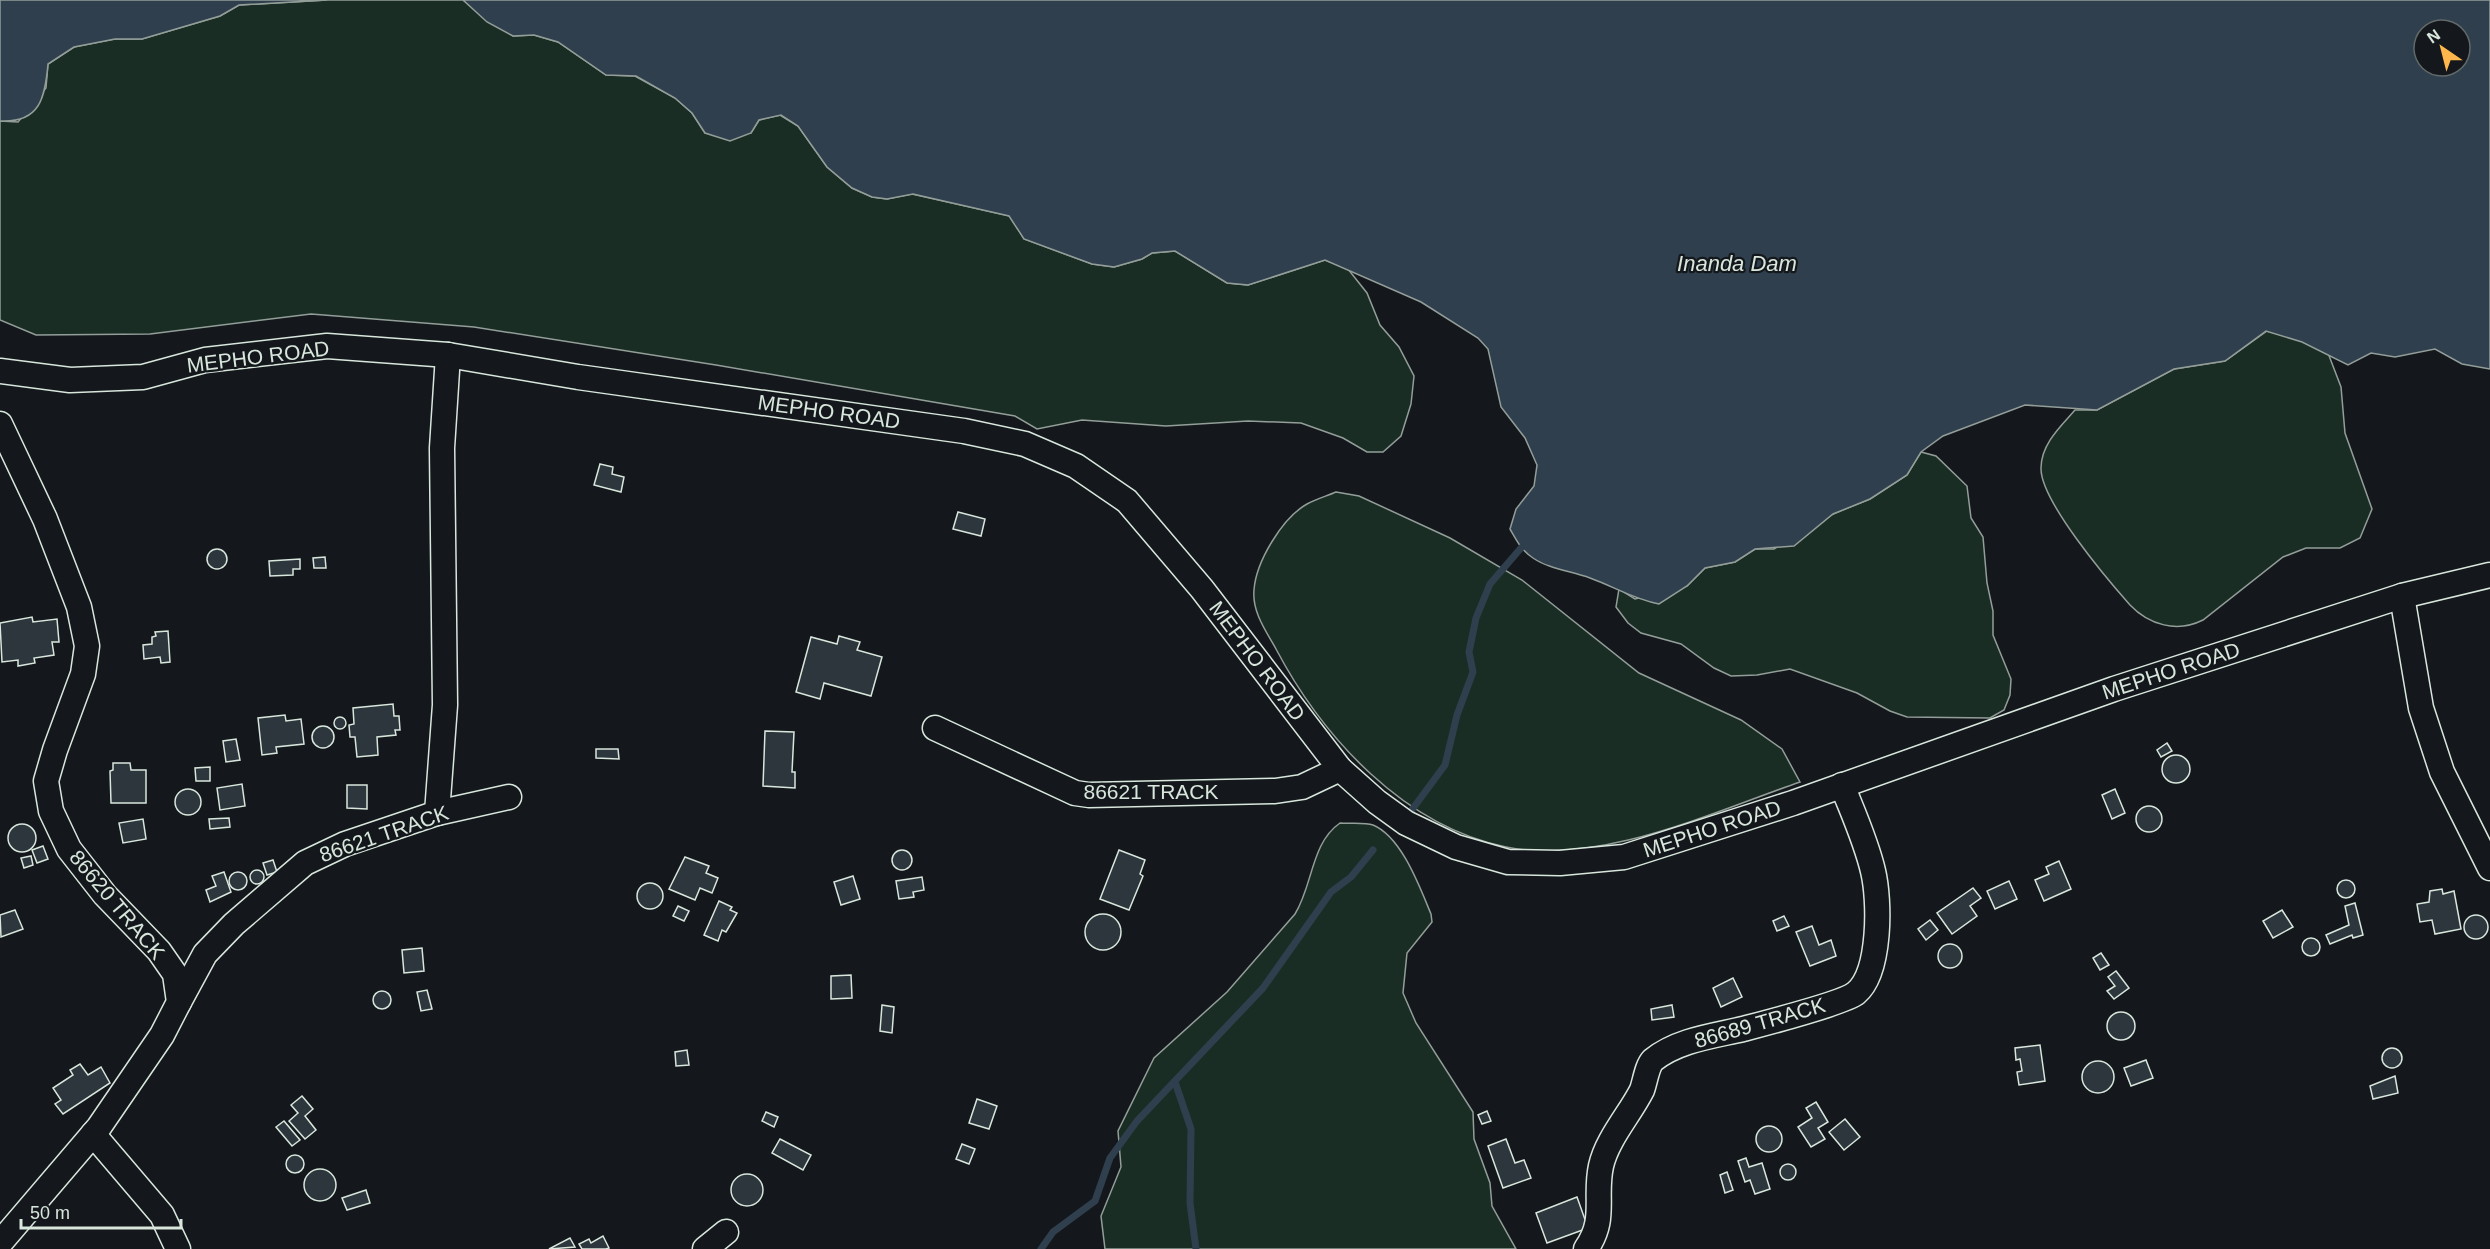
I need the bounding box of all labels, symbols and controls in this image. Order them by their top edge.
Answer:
north arrow [2412,18,2472,78]
text: N [2424,26,2443,46]
water label: Inanda Dam [1677,251,1797,276]
street label: MEPHO ROAD [185,336,331,377]
street label: MEPHO ROAD [756,390,902,433]
street label: MEPHO ROAD [1205,596,1310,725]
street label: MEPHO ROAD [2099,637,2243,704]
street label: 86621 TRACK [1083,780,1219,803]
street label: MEPHO ROAD [1640,795,1784,862]
street label: 86621 TRACK [316,801,451,866]
street label: 86620 TRACK [65,846,170,964]
street label: 86689 TRACK [1692,993,1828,1052]
scale bar [21,1192,182,1230]
text: 50 m [30,1203,70,1223]

